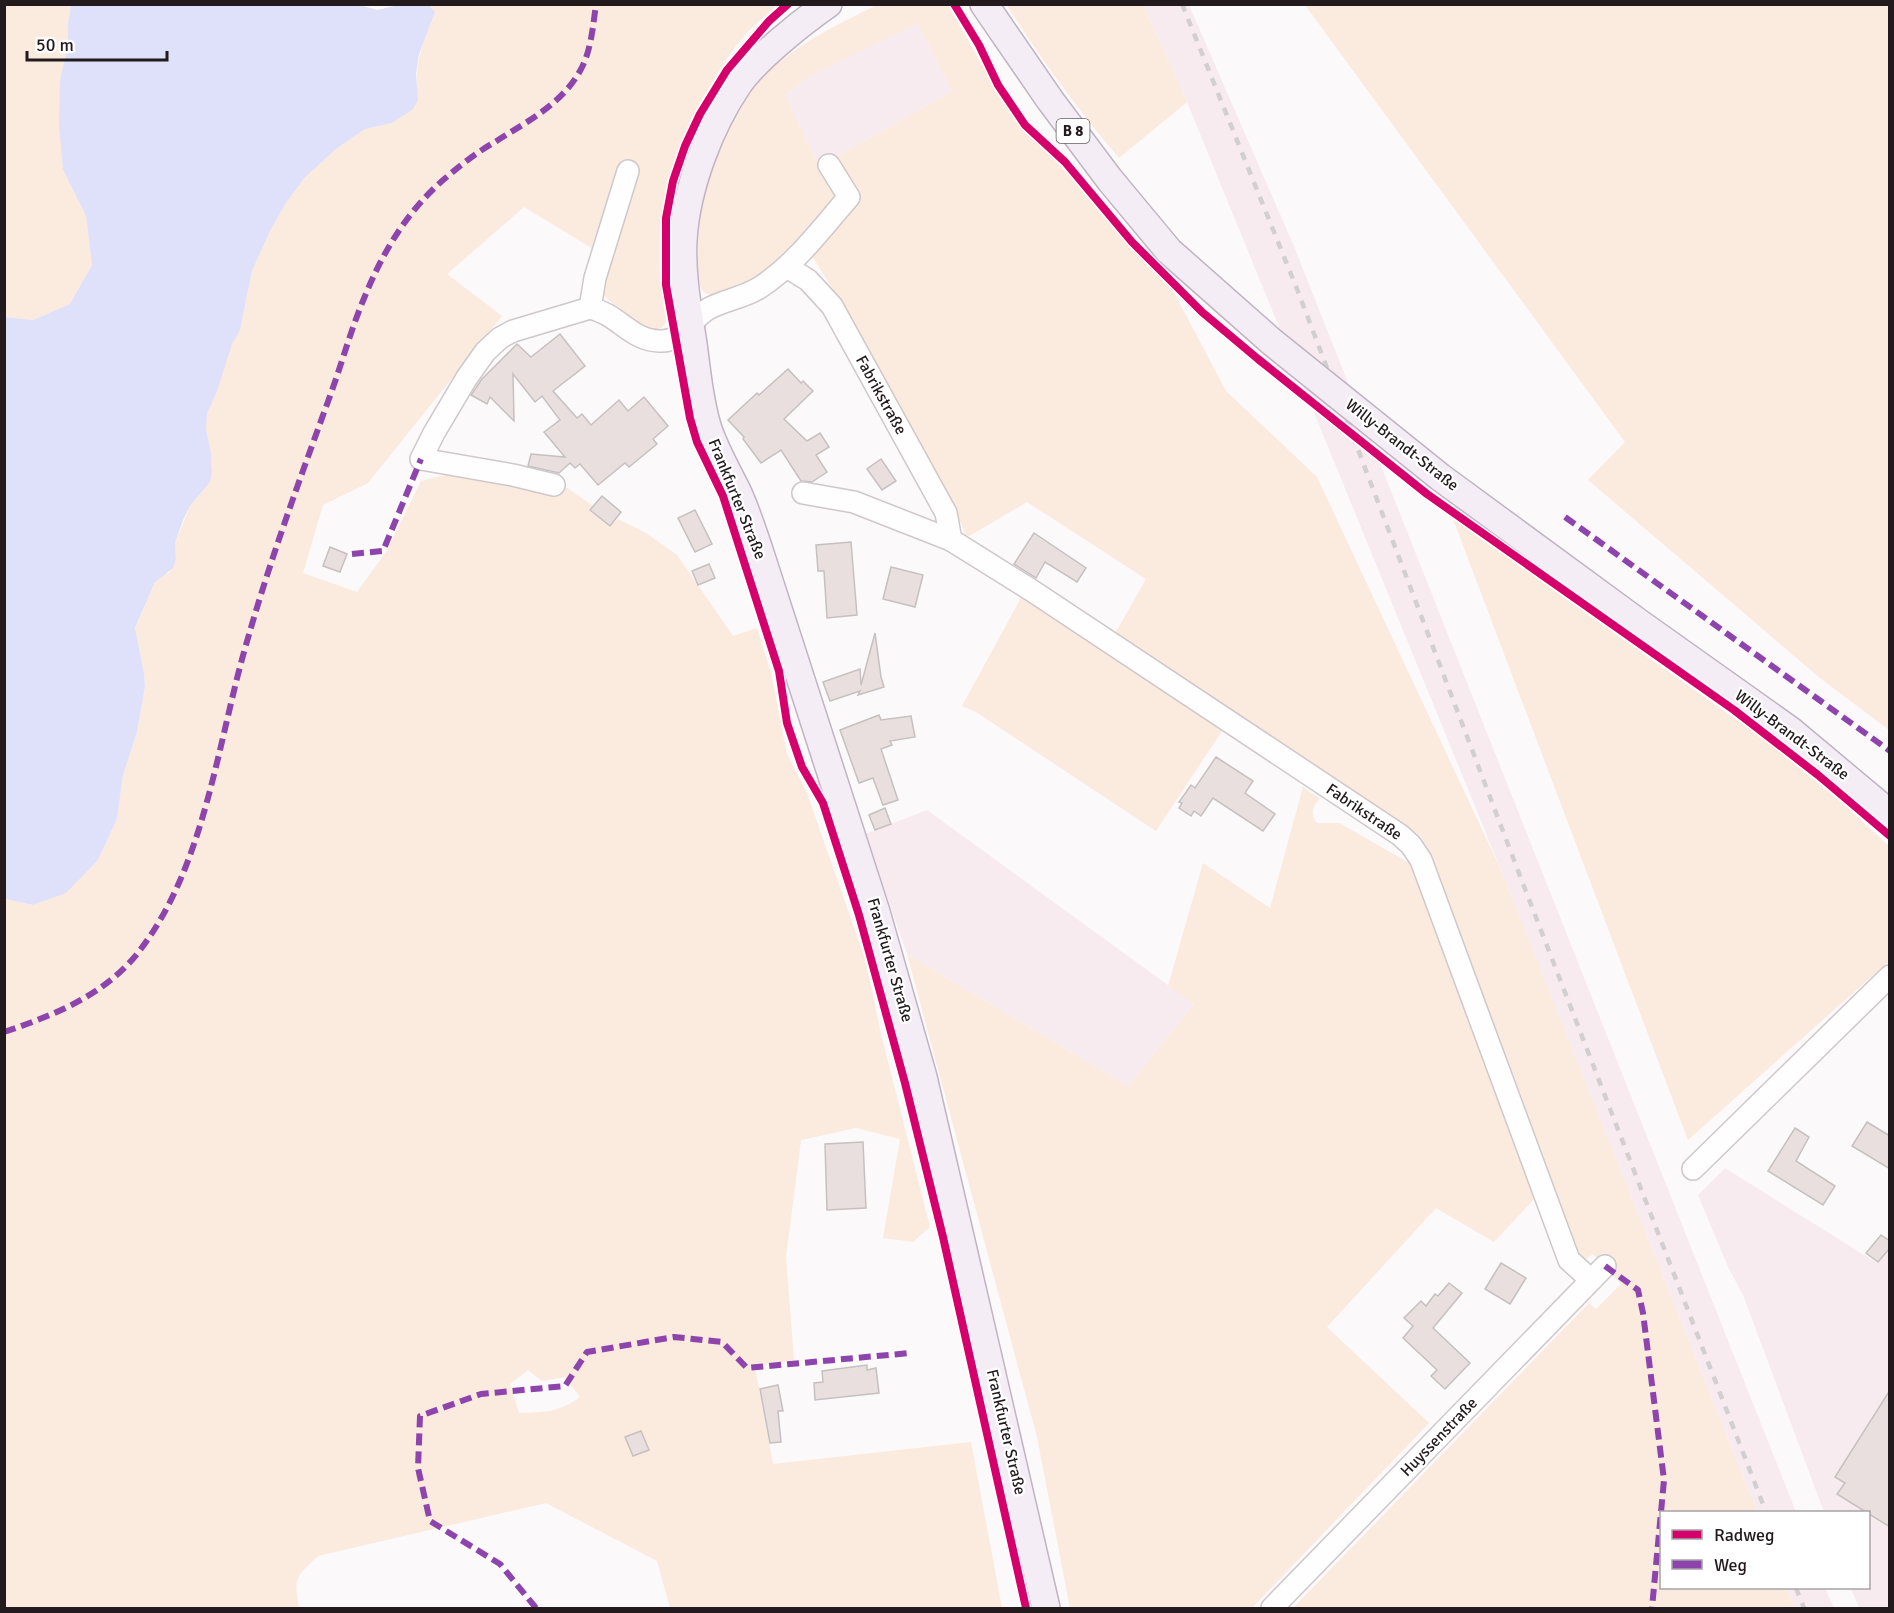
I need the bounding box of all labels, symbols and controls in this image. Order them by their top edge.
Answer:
scale bar [27,24,166,62]
text: 50 m [36,34,74,56]
road number: B 8 [1056,119,1090,143]
street label: Fabrikstraße [851,352,911,438]
street label: Willy-Brandt-Straße [1341,395,1463,495]
street label: Frankfurter Straße [704,436,770,562]
street label: Willy-Brandt-Straße [1731,685,1853,785]
street label: Fabrikstraße [1322,779,1406,845]
street label: Frankfurter Straße [863,896,917,1024]
street label: Frankfurter Straße [982,1367,1030,1497]
street label: Huyssenstraße [1396,1393,1482,1481]
legend [1660,1511,1870,1589]
text: Radweg [1714,1524,1775,1546]
text: Weg [1714,1554,1747,1576]

